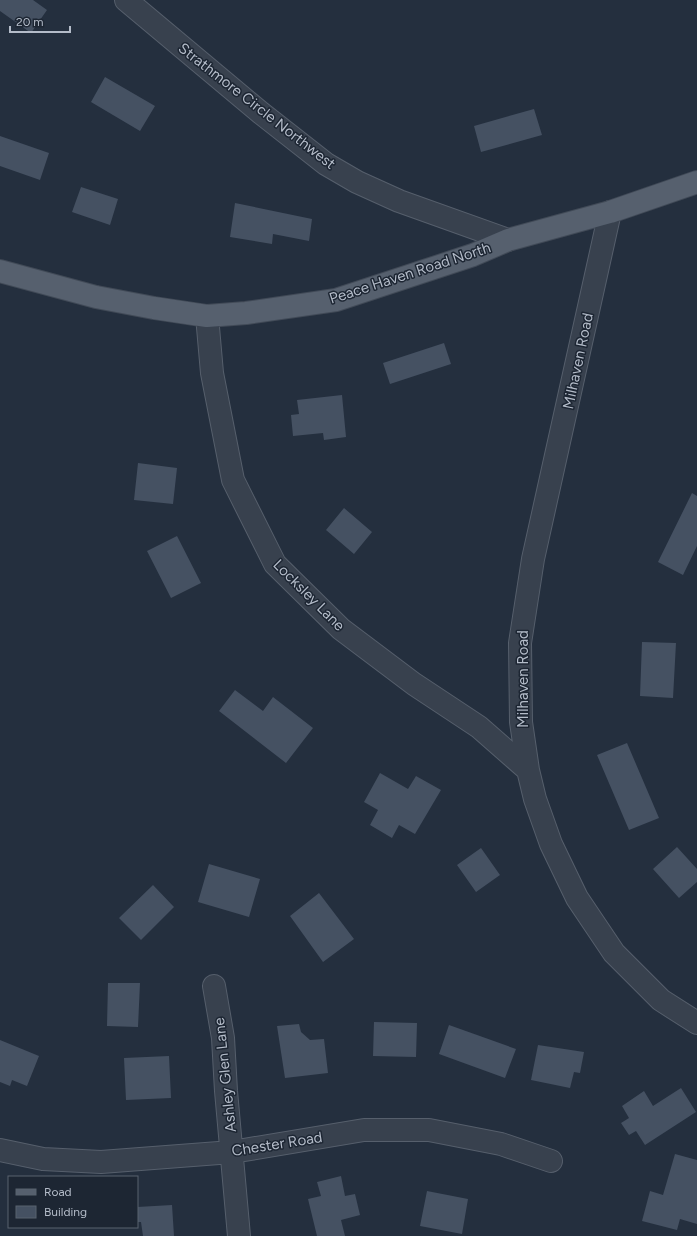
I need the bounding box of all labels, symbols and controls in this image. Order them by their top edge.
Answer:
scale bar [10,8,70,34]
text: 20 m [16,15,44,29]
street label: Strathmore Circle Northwest [175,39,339,173]
street label: Peace Haven Road North [327,238,493,308]
street label: Milhaven Road [559,311,597,411]
street label: Locksley Lane [269,555,349,635]
street label: Milhaven Road [514,630,532,728]
street label: Ashley Glen Lane [210,1017,240,1133]
street label: Chester Road [230,1128,324,1160]
legend [8,1176,138,1228]
text: Road [44,1185,72,1199]
text: Building [44,1205,87,1219]

